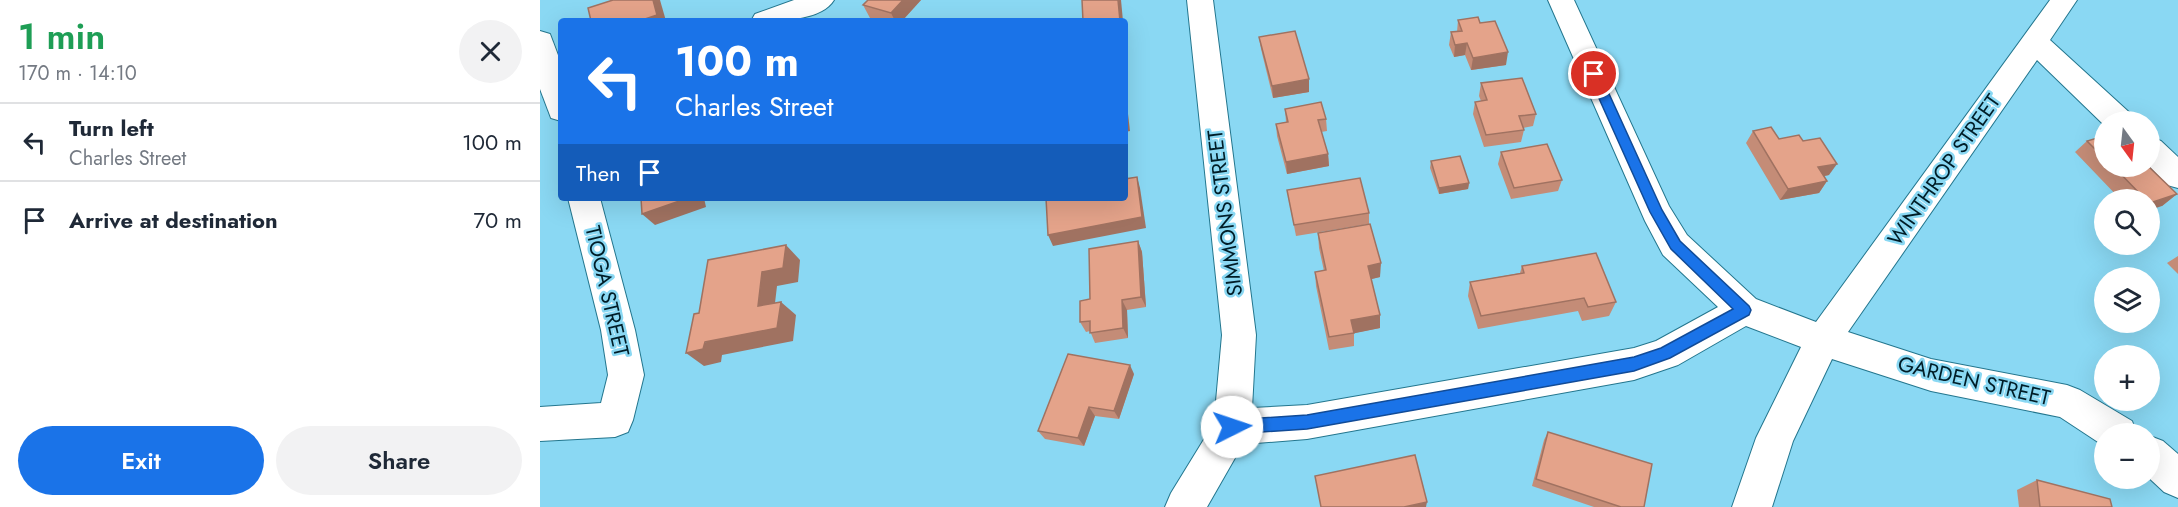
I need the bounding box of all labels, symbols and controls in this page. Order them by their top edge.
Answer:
text: 1 min [18,10,105,62]
button: close [459,20,522,83]
text: 100 m [675,31,799,92]
icon: left [576,42,654,120]
pin [1568,48,1619,99]
icon: arrive [1577,57,1610,90]
text: 170 m · 14:10 [18,59,137,88]
text: Charles Street [675,87,833,126]
street label: WINTHROP STREET [1880,88,2008,252]
north arrow [2094,111,2160,177]
map controls [2094,111,2160,489]
text: Turn left [69,112,154,144]
icon: left [18,126,51,159]
text: 100 m [462,126,522,158]
street label: SIMMONS STREET [1200,128,1250,298]
text: Charles Street [69,144,186,173]
icon: arrive [633,156,666,189]
text: Then [576,157,621,189]
button: search [2094,189,2160,255]
icon: arrive [18,204,51,237]
text: Arrive at destination [69,204,278,236]
text: 70 m [473,204,522,236]
street label: TIOGA STREET [577,223,637,359]
button: layers [2094,267,2160,333]
button: + [2094,345,2160,411]
street label: GARDEN STREET [1895,349,2053,413]
position arrow [1200,395,1264,459]
button: − [2094,423,2160,489]
button: Exit [18,426,264,495]
button: Share [276,426,522,495]

